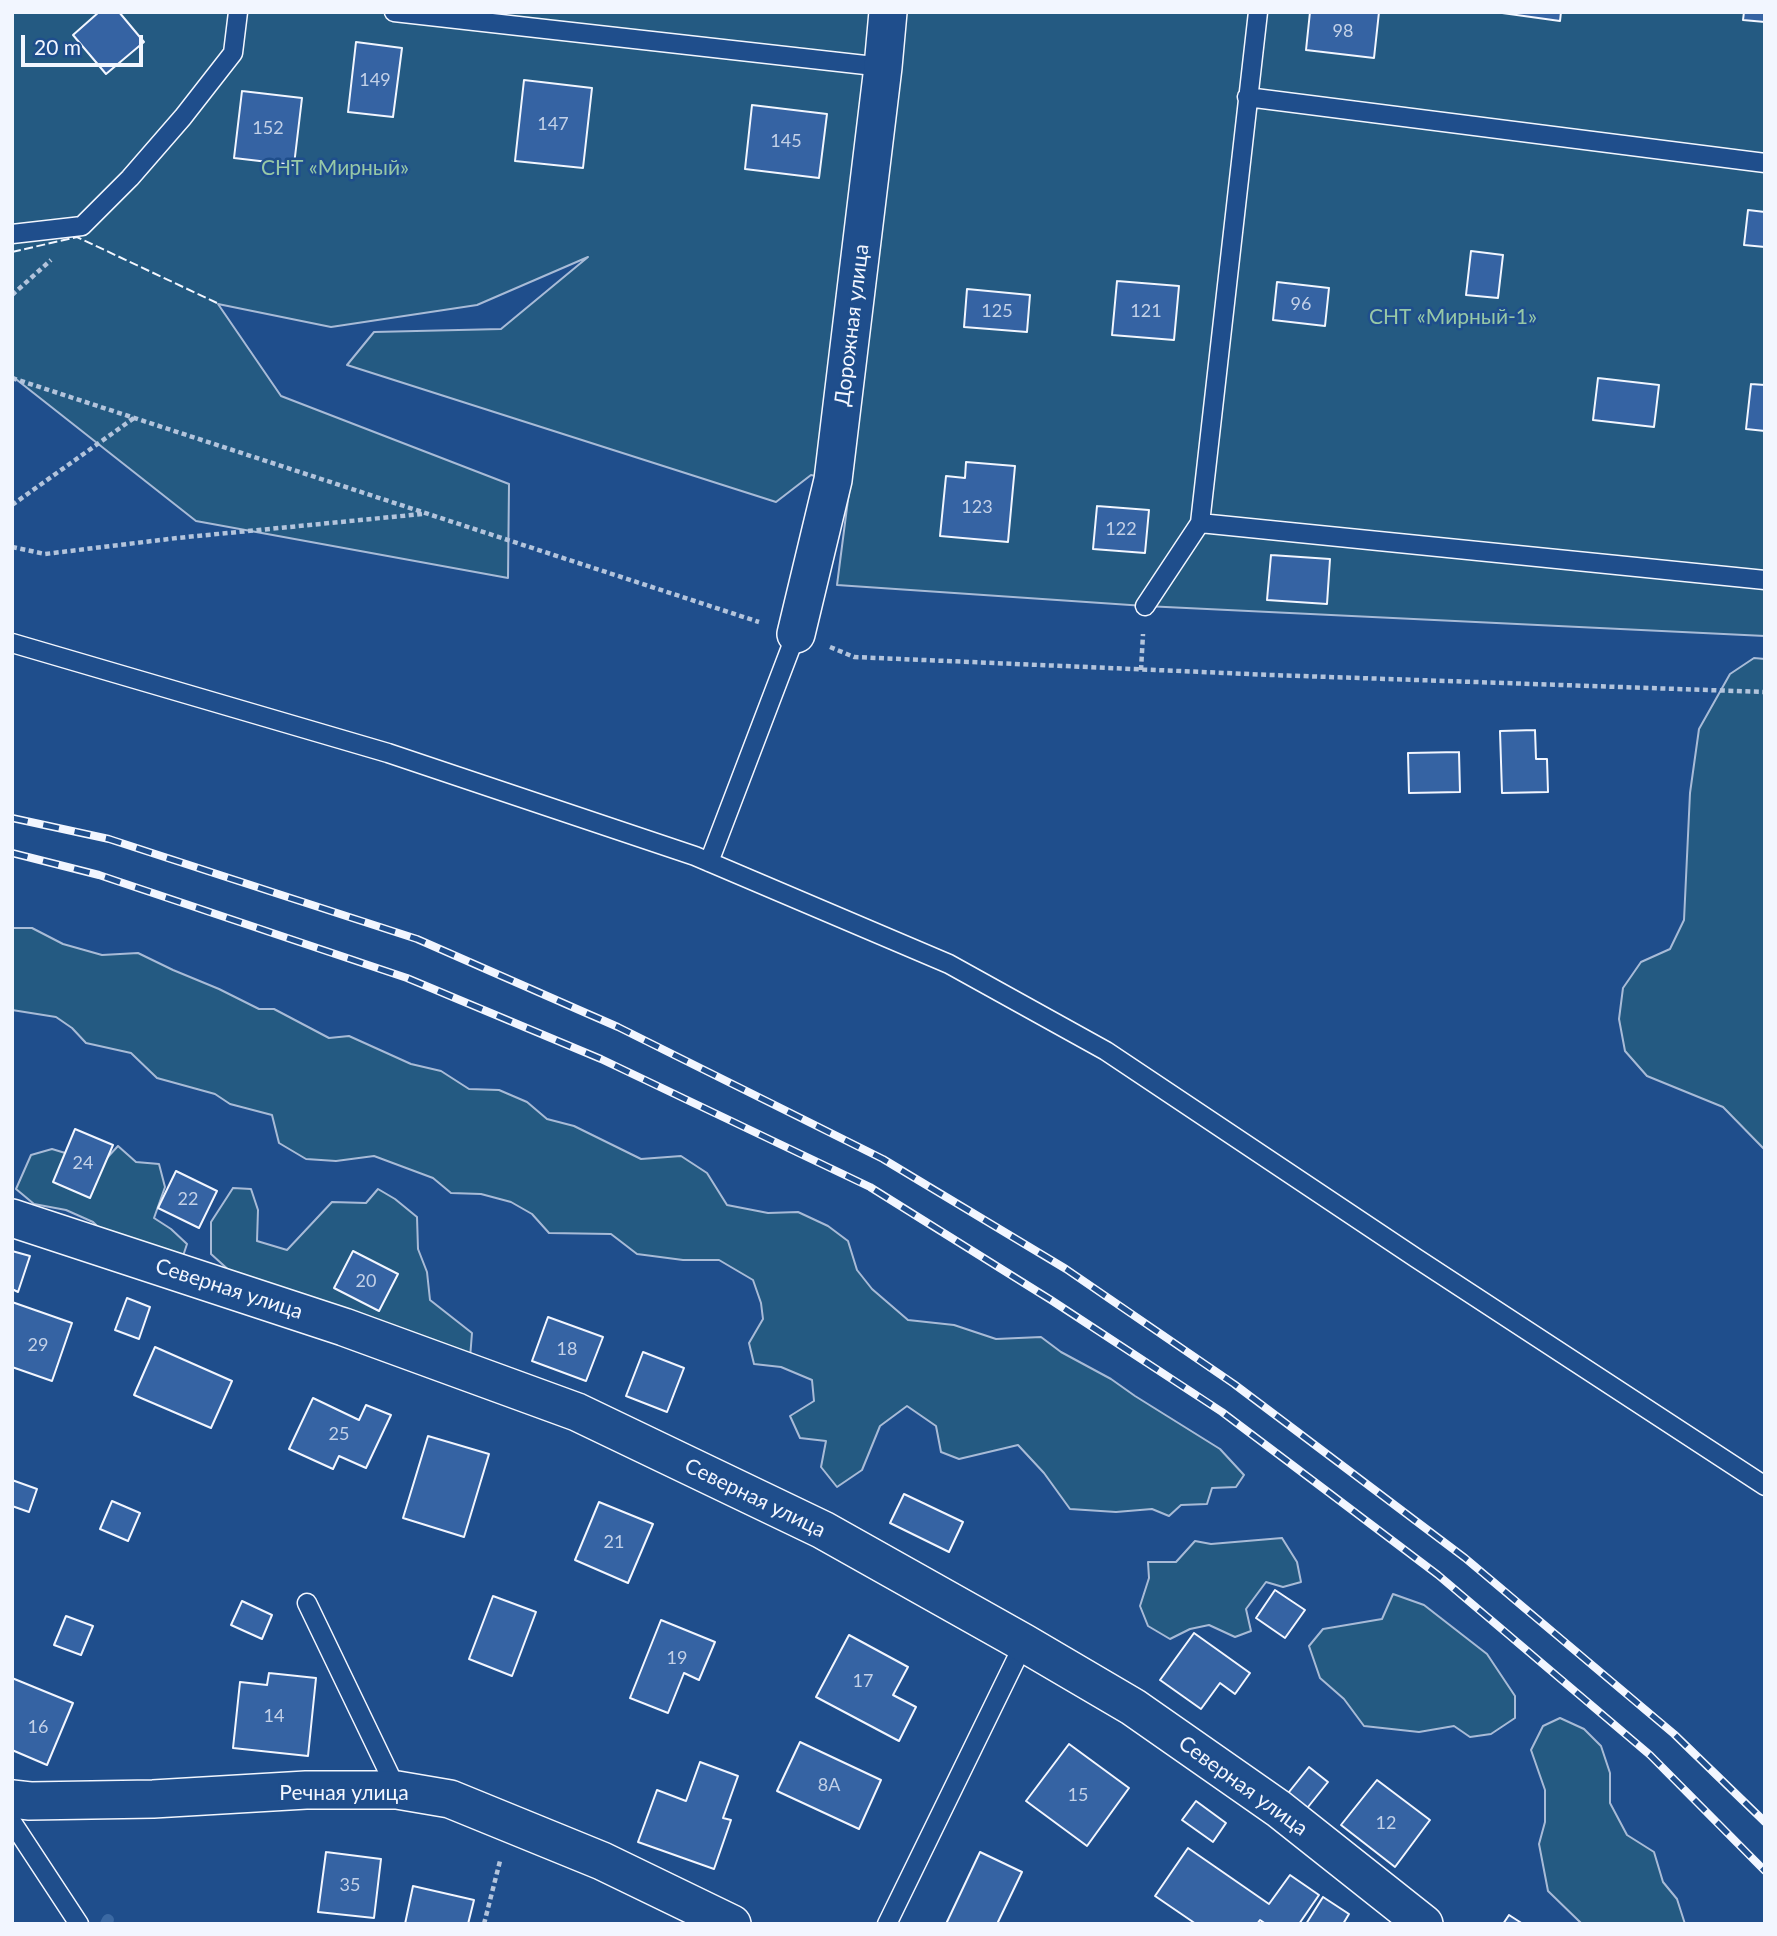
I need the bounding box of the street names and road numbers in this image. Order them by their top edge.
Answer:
street label: Дорожная улица [830,243,874,407]
street label: Северная улица [152,1253,306,1325]
street label: Северная улица [680,1453,830,1543]
street label: Северная улица [1173,1731,1313,1841]
street label: Речная улица [279,1780,409,1806]

